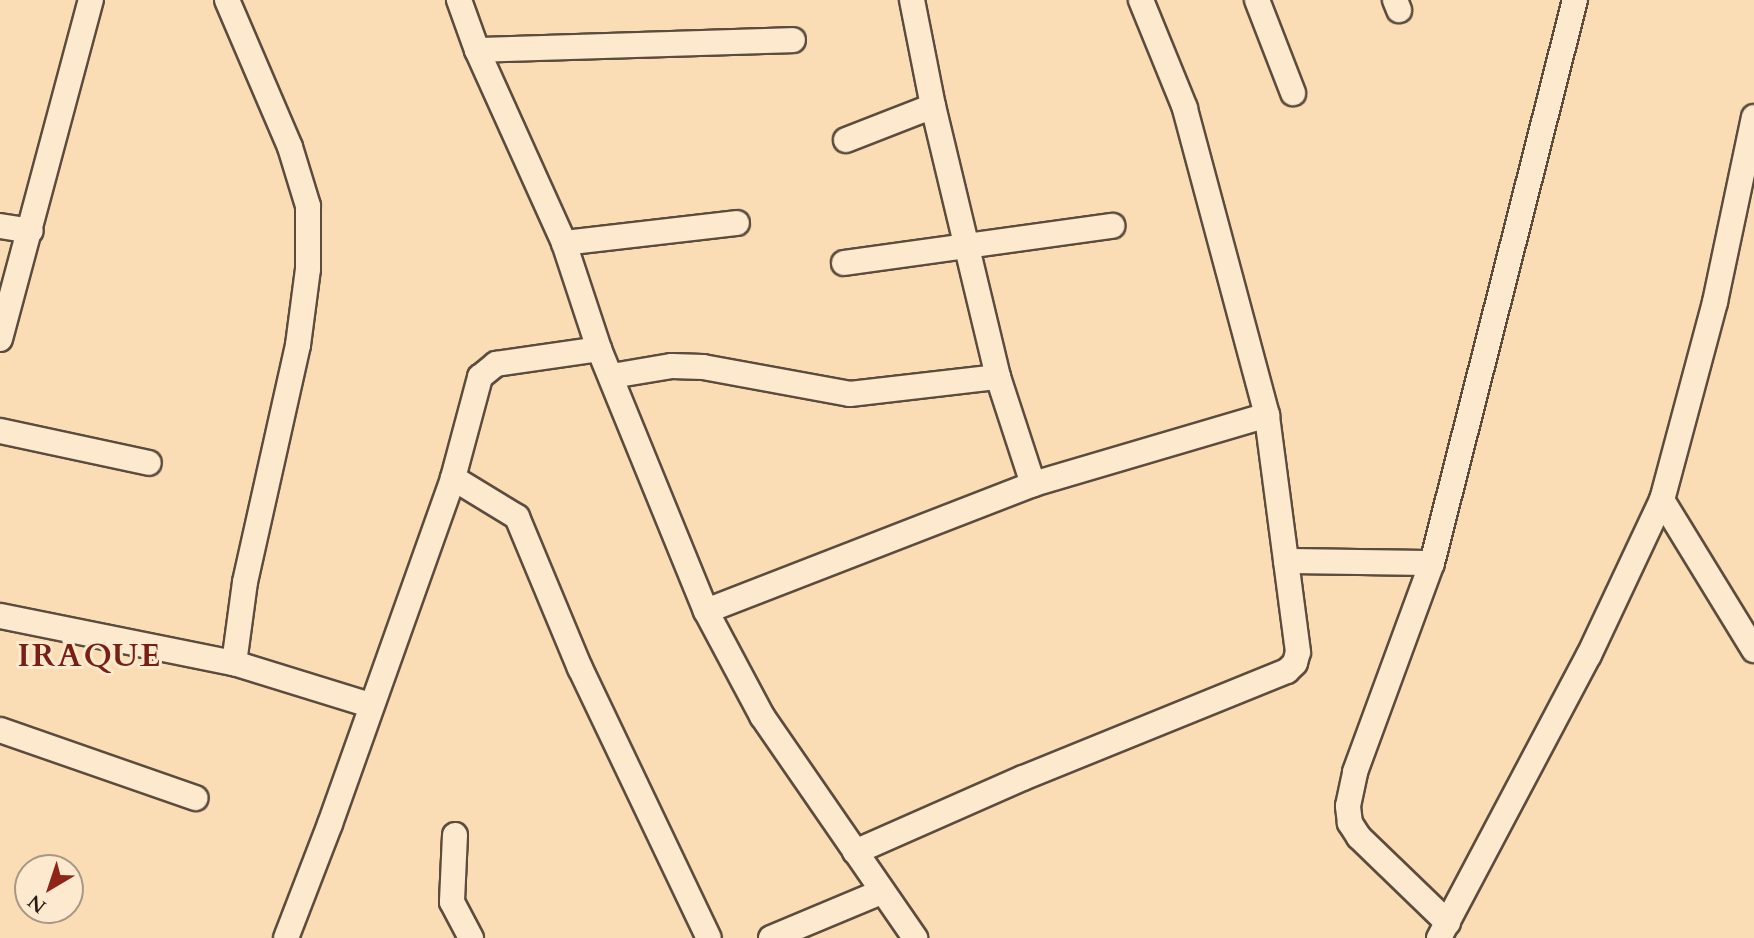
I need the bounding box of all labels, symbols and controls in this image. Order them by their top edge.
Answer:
district label: IRAQUE [18,637,162,675]
north arrow [14,854,84,924]
text: N [22,888,52,919]

